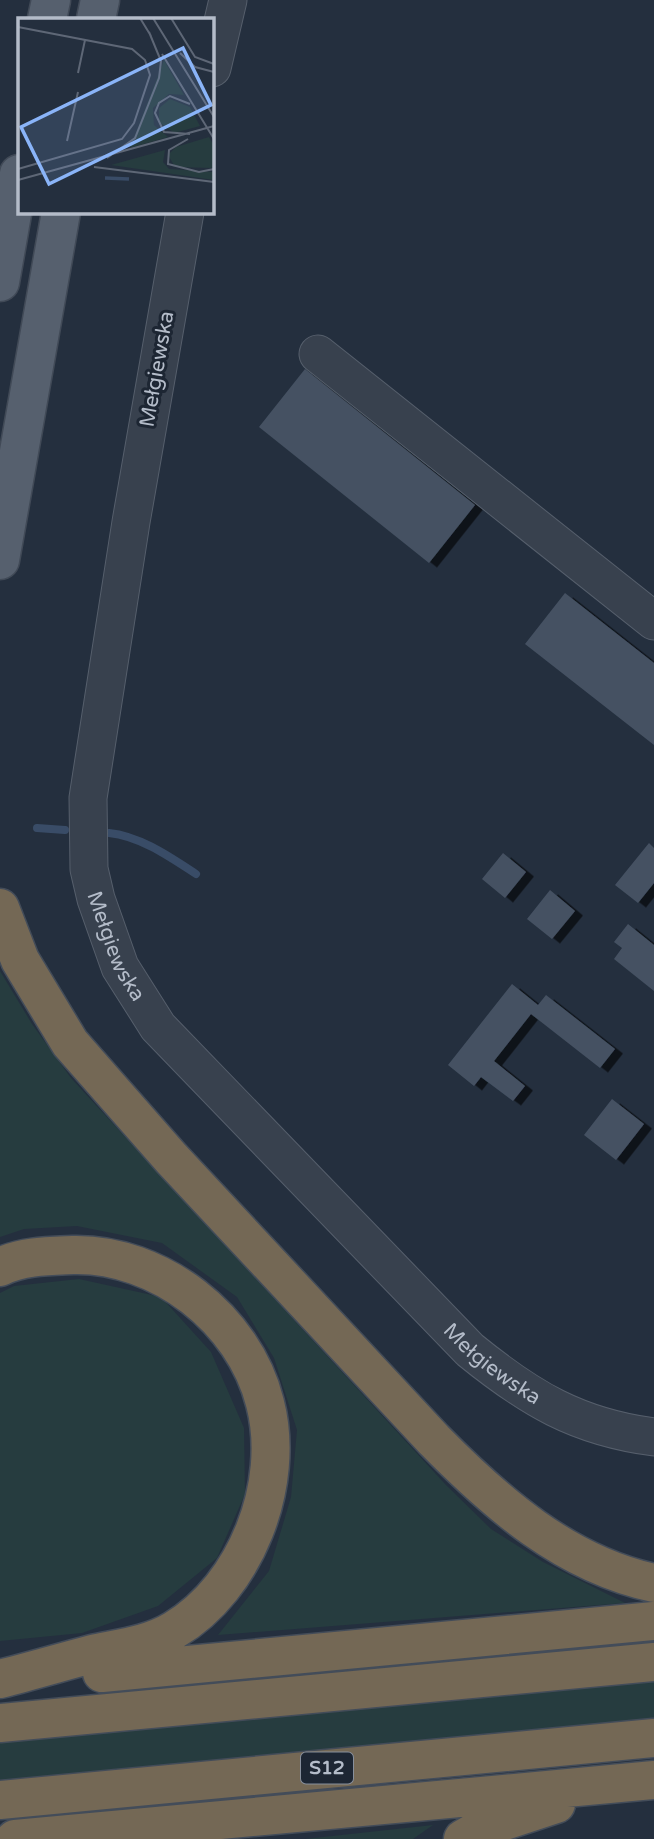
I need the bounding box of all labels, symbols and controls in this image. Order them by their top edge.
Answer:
inset map [18,18,214,214]
street label: Mełgiewska [135,309,179,429]
street label: Mełgiewska [82,888,151,1006]
street label: Mełgiewska [438,1318,545,1410]
road number: S12 [301,1752,353,1784]

